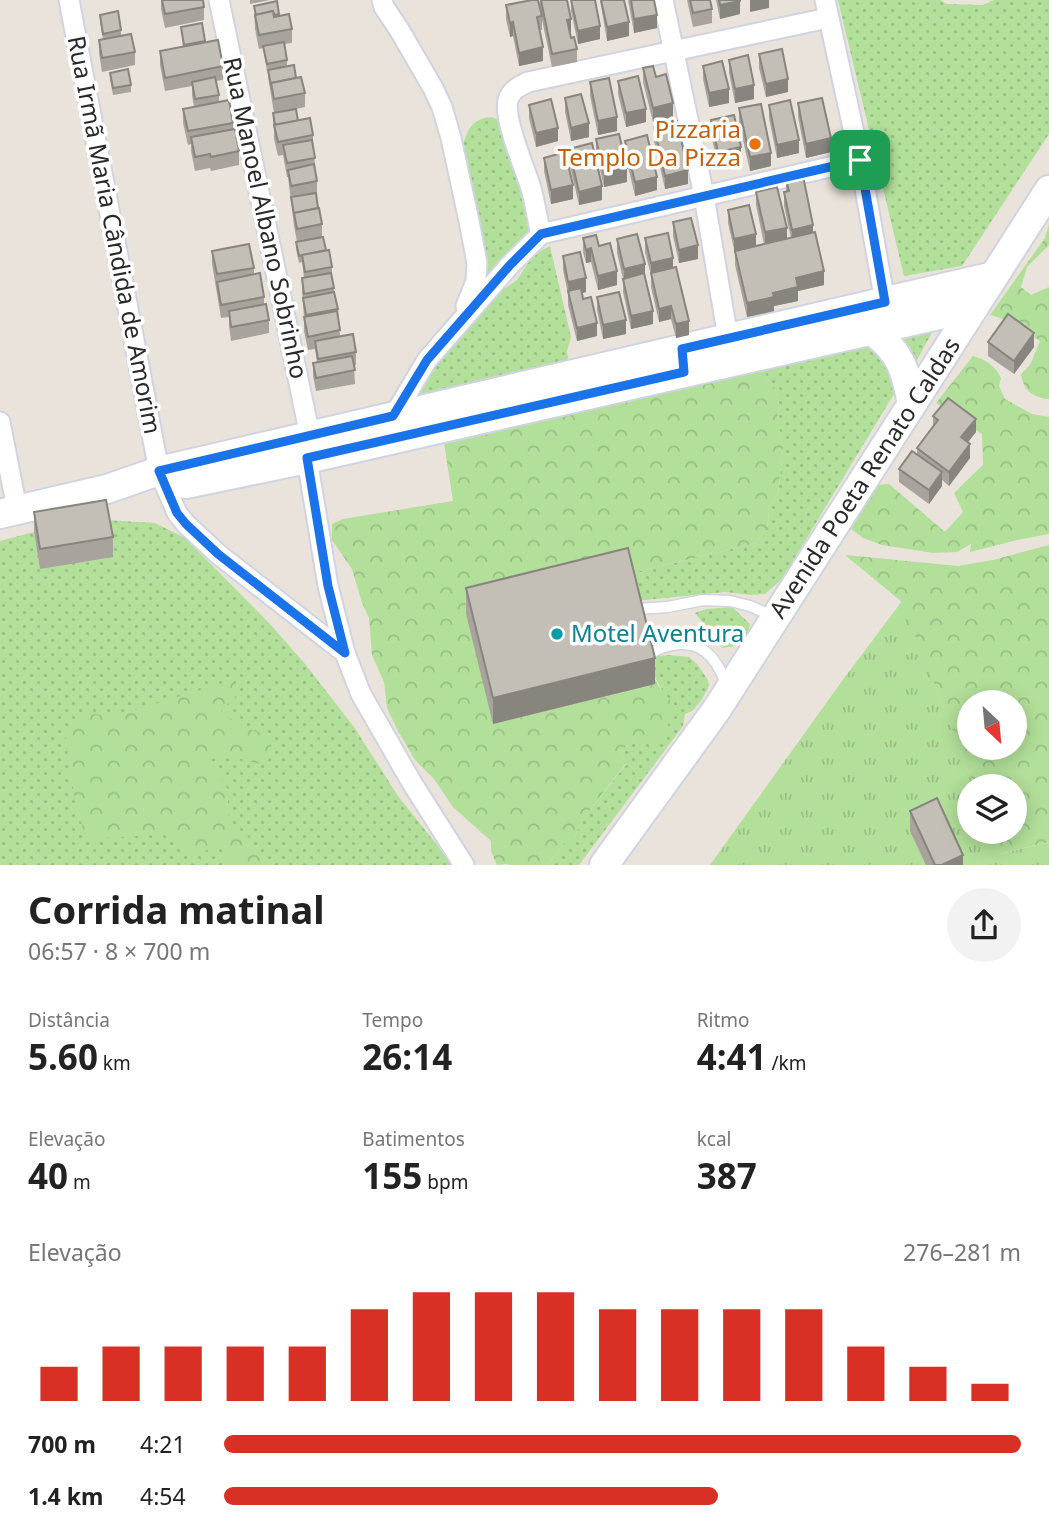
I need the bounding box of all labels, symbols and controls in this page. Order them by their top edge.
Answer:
street label: Rua Irmã Maria Cândida de Amorim [61,33,170,437]
street label: Rua Manoel Albano Sobrinho [216,54,317,382]
place label: Pizzaria Templo Da Pizza [558,112,741,173]
pin [830,130,890,190]
marker: Pizzaria Templo Da Pizza [747,136,763,152]
icon: arrive [841,141,879,179]
street label: Avenida Poeta Renato Caldas [761,331,967,624]
place label: Motel Aventura [571,616,744,649]
marker: Motel Aventura [549,626,565,642]
north arrow [957,690,1027,760]
map controls [957,690,1027,844]
button: layers [957,774,1027,844]
text: Corrida matinal [28,883,325,935]
button: share [947,888,1021,962]
text: 06:57 · 8 × 700 m [28,935,210,967]
text: Distância [28,1007,110,1033]
text: Tempo [362,1007,423,1033]
text: Ritmo [697,1007,750,1033]
text: 5.60 [28,1033,98,1080]
text: 26:14 [362,1033,452,1080]
text: 4:41 [697,1033,767,1080]
text: km [98,1050,131,1076]
text: /km [767,1050,806,1076]
text: Elevação [28,1126,105,1152]
text: Batimentos [362,1126,465,1152]
text: kcal [697,1126,731,1152]
text: 40 [28,1152,68,1199]
text: 155 [362,1152,422,1199]
text: 387 [697,1152,757,1199]
text: m [68,1169,91,1195]
text: bpm [422,1169,468,1195]
text: Elevação [28,1236,122,1268]
text: 276–281 m [903,1236,1021,1268]
text: 700 m [28,1428,96,1460]
text: 4:21 [140,1428,186,1460]
text: 1.4 km [28,1480,103,1512]
text: 4:54 [140,1480,186,1512]

